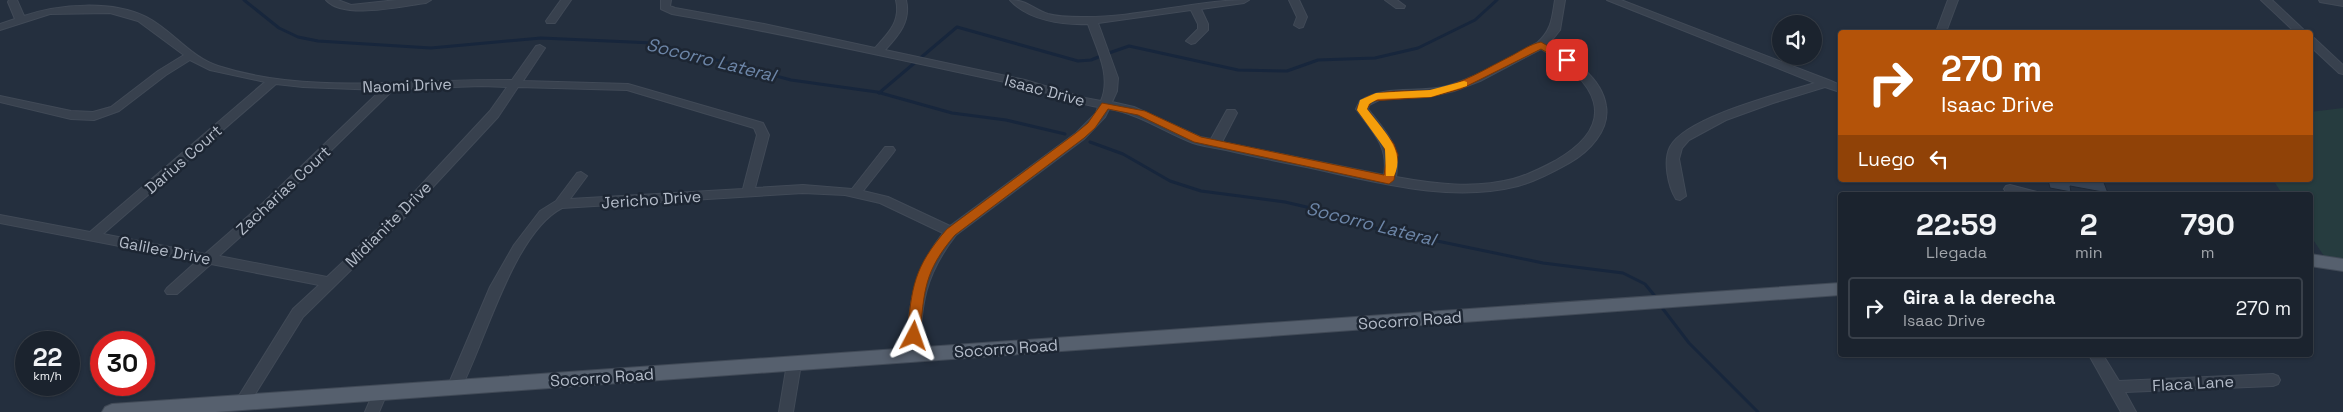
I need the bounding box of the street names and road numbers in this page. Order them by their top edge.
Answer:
street label: Isaac Drive [1002,70,1087,111]
street label: Naomi Drive [362,73,452,98]
street label: Darius Court [140,120,226,199]
street label: Zacharias Court [232,141,335,240]
street label: Midianite Drive [341,177,436,272]
street label: Jericho Drive [600,186,702,213]
street label: Galilee Drive [117,231,213,270]
street label: Socorro Road [1357,306,1463,335]
street label: Socorro Road [953,334,1059,363]
street label: Socorro Road [549,363,655,392]
street label: Flaca Lane [2152,371,2234,396]

